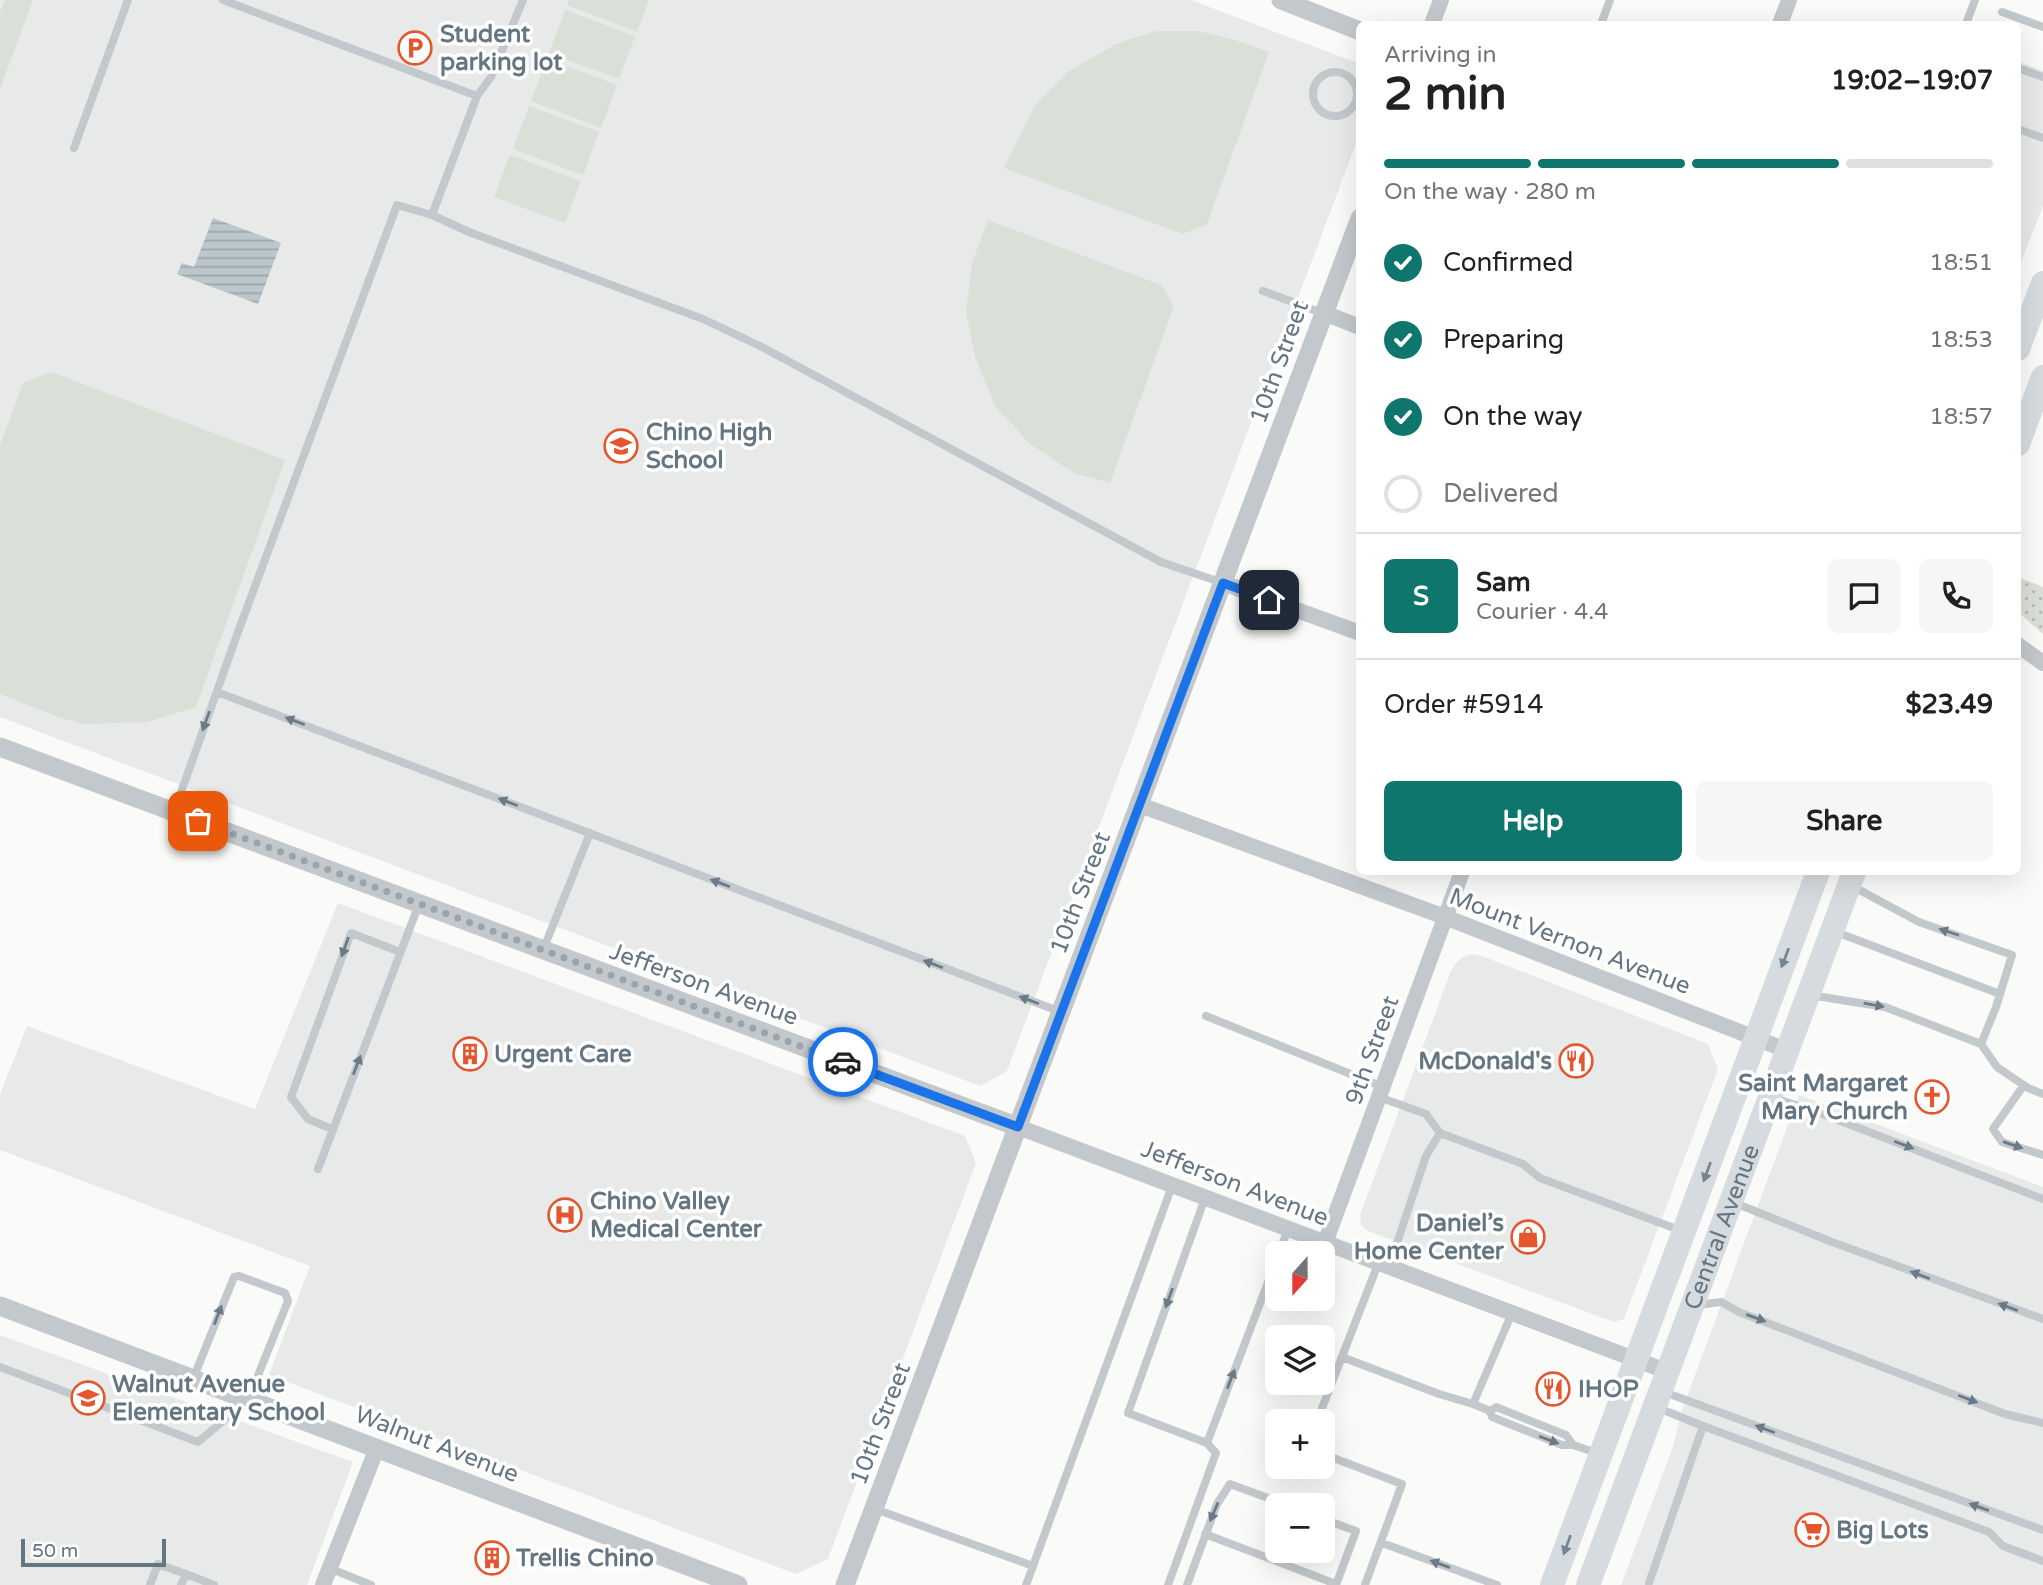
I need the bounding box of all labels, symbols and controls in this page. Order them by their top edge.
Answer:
place label: Student parking lot [440,20,563,77]
parking icon: Student parking lot [396,29,434,67]
text: Arriving in [1384,41,1497,69]
text: 19:02–19:07 [1831,65,1993,96]
text: 2 min [1384,67,1507,122]
text: On the way · 280 m [1384,178,1596,206]
icon: check [1384,244,1422,282]
text: Confirmed [1443,247,1573,278]
text: 18:51 [1929,249,1993,277]
street label: 10th Street [1244,297,1315,428]
icon: check [1384,321,1422,359]
text: Preparing [1443,324,1564,355]
text: 18:53 [1929,326,1993,354]
icon: check [1384,398,1422,436]
text: On the way [1443,401,1583,432]
text: 18:57 [1929,403,1993,431]
place label: Chino High School [646,418,772,475]
school or university icon: Chino High School [602,427,640,465]
text: Delivered [1443,478,1559,509]
button: chat [1827,559,1901,633]
button: phone [1919,559,1993,633]
text: Sam [1476,567,1531,598]
pin [1239,570,1299,630]
icon: home [1250,581,1288,619]
text: S [1413,581,1429,612]
text: Courier · 4.4 [1476,598,1608,626]
text: Order #5914 [1384,689,1544,720]
text: $23.49 [1905,689,1993,720]
one-way arrow [200,711,211,732]
one-way arrow [284,716,305,727]
button: Help [1384,781,1682,861]
button: Share [1696,781,1993,861]
pin [168,791,228,851]
one-way arrow [497,796,518,807]
icon: bag [179,802,217,840]
street label: 10th Street [1044,828,1117,958]
one-way arrow [710,877,731,888]
street label: Mount Vernon Avenue [1445,882,1694,1001]
one-way arrow [1938,926,1959,936]
one-way arrow [340,937,351,958]
street label: Jefferson Avenue [606,937,802,1032]
one-way arrow [1780,948,1791,969]
one-way arrow [923,958,944,969]
street label: 9th Street [1339,992,1406,1109]
one-way arrow [1019,994,1040,1005]
one-way arrow [1863,1000,1885,1011]
courier [808,1027,878,1097]
building icon: Urgent Care [451,1035,489,1073]
place label: Urgent Care [494,1040,632,1069]
restaurant icon: McDonald's [1557,1042,1595,1080]
icon: car [824,1043,862,1081]
place label: McDonald's [1418,1047,1552,1076]
one-way arrow [352,1055,363,1076]
place label: Saint Margaret Mary Church [1738,1069,1909,1126]
church icon: Saint Margaret Mary Church [1913,1078,1951,1116]
street label: Jefferson Avenue [1137,1134,1333,1233]
one-way arrow [1893,1140,1914,1151]
one-way arrow [2003,1140,2024,1151]
street label: Central Avenue [1678,1141,1766,1314]
one-way arrow [1701,1161,1712,1182]
place label: Chino Valley Medical Center [590,1187,763,1244]
hospital icon: Chino Valley Medical Center [546,1196,584,1234]
place label: Daniel’s Home Center [1354,1209,1505,1266]
shop icon: Daniel’s Home Center [1509,1218,1547,1256]
north arrow [1265,1241,1335,1311]
map controls [1265,1241,1335,1563]
one-way arrow [1909,1269,1930,1280]
one-way arrow [1163,1287,1174,1308]
one-way arrow [1997,1301,2018,1312]
one-way arrow [212,1305,223,1326]
one-way arrow [1745,1313,1766,1324]
button: layers [1265,1325,1335,1395]
street label: 10th Street [844,1359,917,1489]
one-way arrow [1226,1369,1237,1390]
place label: Walnut Avenue Elementary School [112,1370,325,1427]
restaurant icon: IHOP [1534,1370,1572,1408]
place label: IHOP [1578,1375,1639,1404]
school or university icon: Walnut Avenue Elementary School [69,1379,107,1417]
one-way arrow [1958,1394,1979,1405]
street label: Walnut Avenue [351,1400,523,1489]
button: + [1265,1409,1335,1479]
one-way arrow [1754,1424,1775,1435]
one-way arrow [1538,1434,1559,1445]
button: − [1265,1493,1335,1563]
one-way arrow [1209,1501,1220,1522]
one-way arrow [1968,1502,1989,1513]
supermarket icon: Big Lots [1793,1511,1831,1549]
place label: Big Lots [1836,1516,1929,1545]
one-way arrow [1561,1535,1572,1556]
scale bar [21,1536,166,1568]
building icon: Trellis Chino [473,1539,511,1577]
text: 50 m [32,1540,78,1562]
place label: Trellis Chino [515,1544,654,1573]
one-way arrow [1429,1558,1450,1569]

